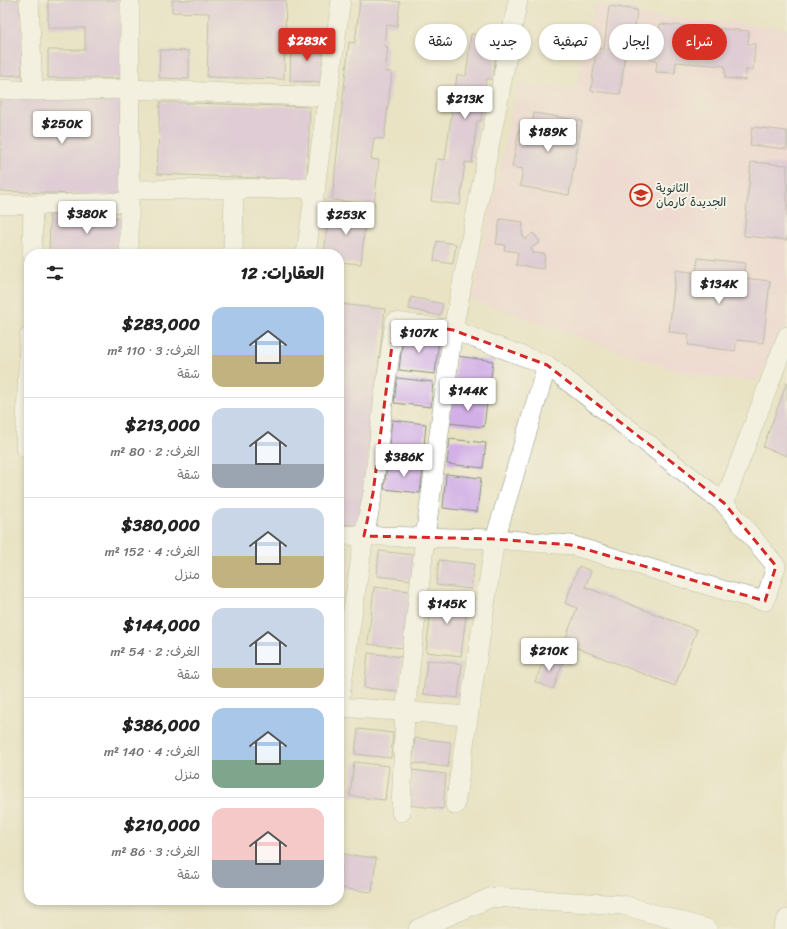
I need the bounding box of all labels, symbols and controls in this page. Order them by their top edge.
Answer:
chip: شقة [415,24,467,60]
chip: جديد [475,24,531,60]
chip: تصفية [539,24,601,60]
chip: إيجار [609,24,664,60]
chip: شراء [672,24,727,60]
pin: $283K [279,28,335,62]
text: $283K [287,29,327,52]
pin: $213K [437,86,493,120]
text: $213K [447,87,483,110]
pin: $250K [34,111,90,145]
text: $250K [42,112,82,135]
pin: $189K [520,119,576,153]
text: $189K [529,120,567,143]
place label: الثانوية الجديدة كارمان [656,177,726,213]
school or university icon: الثانوية الجديدة كارمان [628,182,654,208]
pin: $380K [59,201,115,235]
text: $380K [67,202,107,225]
pin: $253K [318,202,374,236]
text: $253K [326,203,366,226]
text: العقارات: 12 [240,258,324,288]
icon: filters [44,262,66,284]
pin: $134K [691,271,747,305]
text: $134K [700,272,738,295]
text: $283,000 [122,309,200,339]
pin: $107K [391,320,447,354]
text: $107K [400,321,438,344]
icon: home [244,323,292,371]
text: الغرف: 3 · 110 m² [107,339,200,362]
text: شقة [177,362,200,385]
pin: $144K [440,378,496,412]
text: $144K [449,379,487,402]
text: $213,000 [125,410,200,440]
icon: home [244,424,292,472]
text: الغرف: 2 · 80 m² [110,440,200,463]
pin: $386K [376,444,432,478]
text: $386K [384,445,424,468]
text: شقة [177,463,200,486]
text: $380,000 [121,510,200,540]
icon: home [244,524,292,572]
text: الغرف: 4 · 152 m² [105,540,200,563]
text: منزل [174,563,200,586]
pin: $145K [419,591,475,625]
text: $145K [428,592,466,615]
text: $144,000 [123,610,200,640]
icon: home [244,624,292,672]
pin: $210K [521,638,577,672]
text: $210K [530,639,568,662]
text: الغرف: 2 · 54 m² [110,640,200,663]
text: شقة [177,663,200,686]
text: $386,000 [123,710,200,740]
icon: home [244,724,292,772]
text: الغرف: 4 · 140 m² [104,740,200,763]
text: منزل [174,763,200,786]
text: $210,000 [124,810,200,840]
icon: home [244,824,292,872]
text: الغرف: 3 · 86 m² [112,840,200,863]
text: شقة [177,863,200,886]

